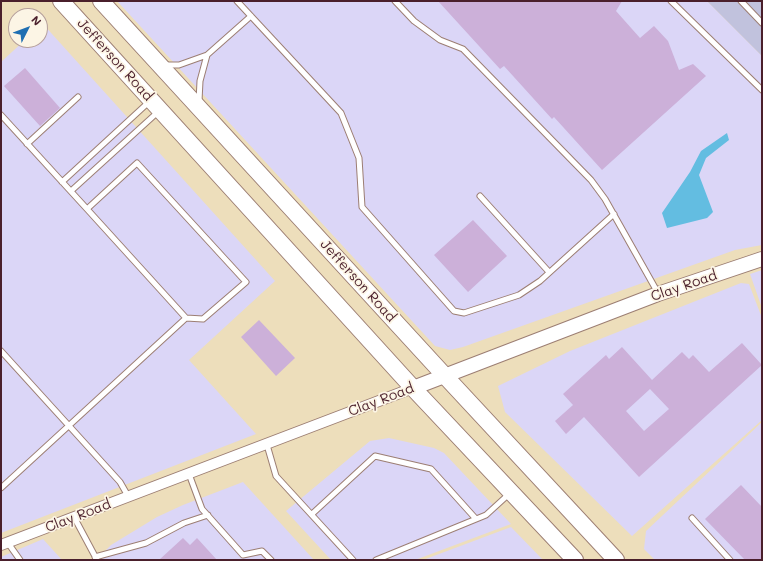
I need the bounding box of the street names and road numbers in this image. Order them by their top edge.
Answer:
street label: Jefferson Road [74,15,156,105]
street label: Jefferson Road [317,236,399,326]
street label: Clay Road [649,267,719,305]
street label: Clay Road [346,380,416,420]
street label: Clay Road [43,496,113,536]

